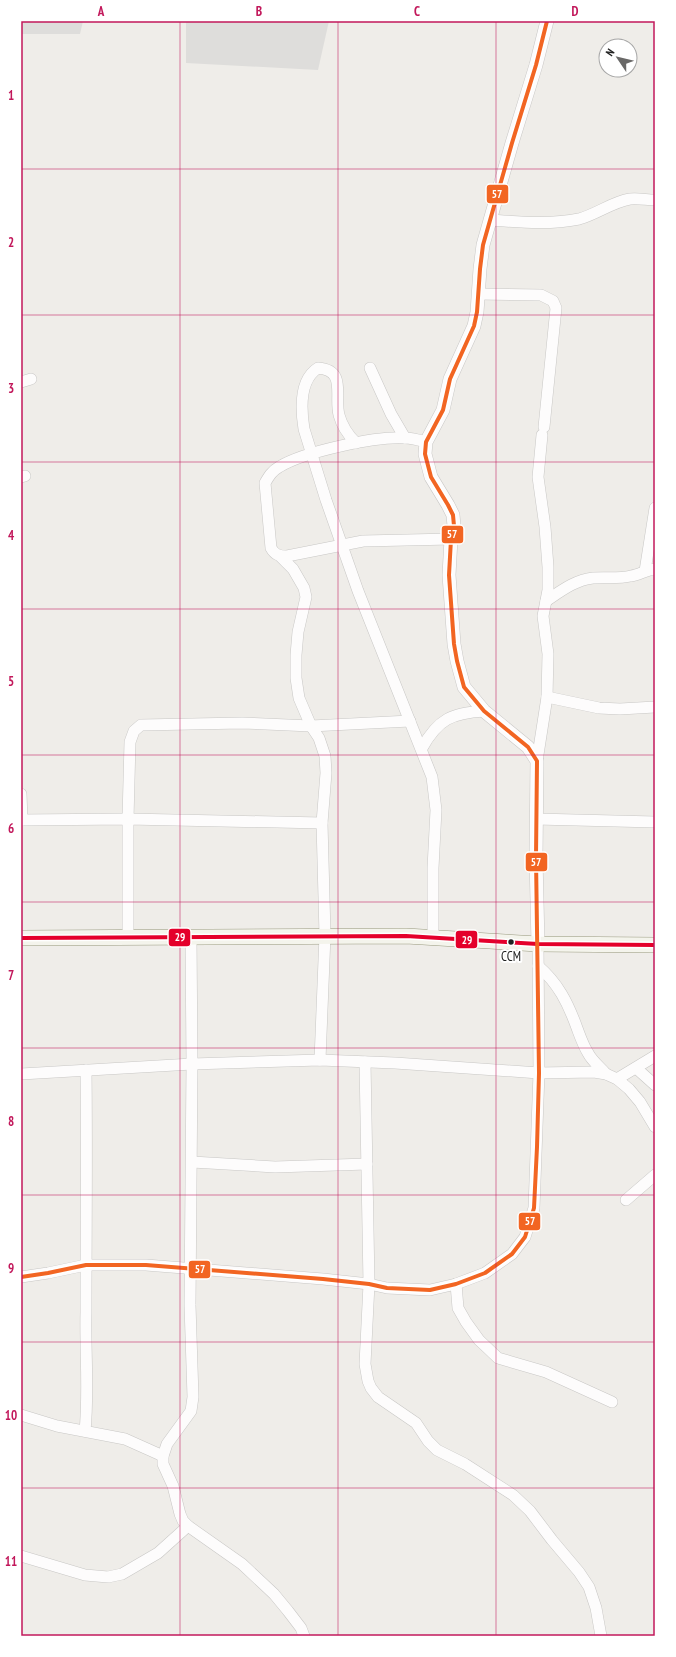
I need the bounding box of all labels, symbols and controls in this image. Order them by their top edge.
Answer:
text: A [97,3,105,20]
text: B [256,3,262,20]
text: C [414,3,420,20]
text: D [572,3,579,20]
north arrow [598,38,638,78]
text: N [602,46,617,59]
text: 1 [8,87,14,104]
line badge: 57 [486,184,509,204]
text: 57 [492,187,502,201]
text: 2 [8,234,14,251]
text: 3 [8,380,14,397]
line badge: 57 [441,525,464,544]
text: 4 [8,527,15,544]
text: 57 [447,527,457,541]
text: 5 [8,673,14,690]
text: 6 [8,820,14,837]
line badge: 57 [525,852,548,872]
text: 57 [531,855,541,869]
line badge: 29 [168,928,191,947]
text: 29 [175,930,185,944]
line badge: 29 [455,930,478,949]
text: 29 [462,933,472,947]
marker: CCM [506,937,516,947]
place label: CCM [501,948,521,965]
text: 7 [8,967,14,984]
text: 8 [8,1113,14,1130]
line badge: 57 [518,1212,541,1231]
text: 57 [525,1214,535,1228]
text: 9 [8,1260,14,1277]
line badge: 57 [188,1260,211,1279]
text: 57 [195,1262,205,1276]
text: 10 [5,1407,17,1424]
text: 11 [5,1553,17,1570]

